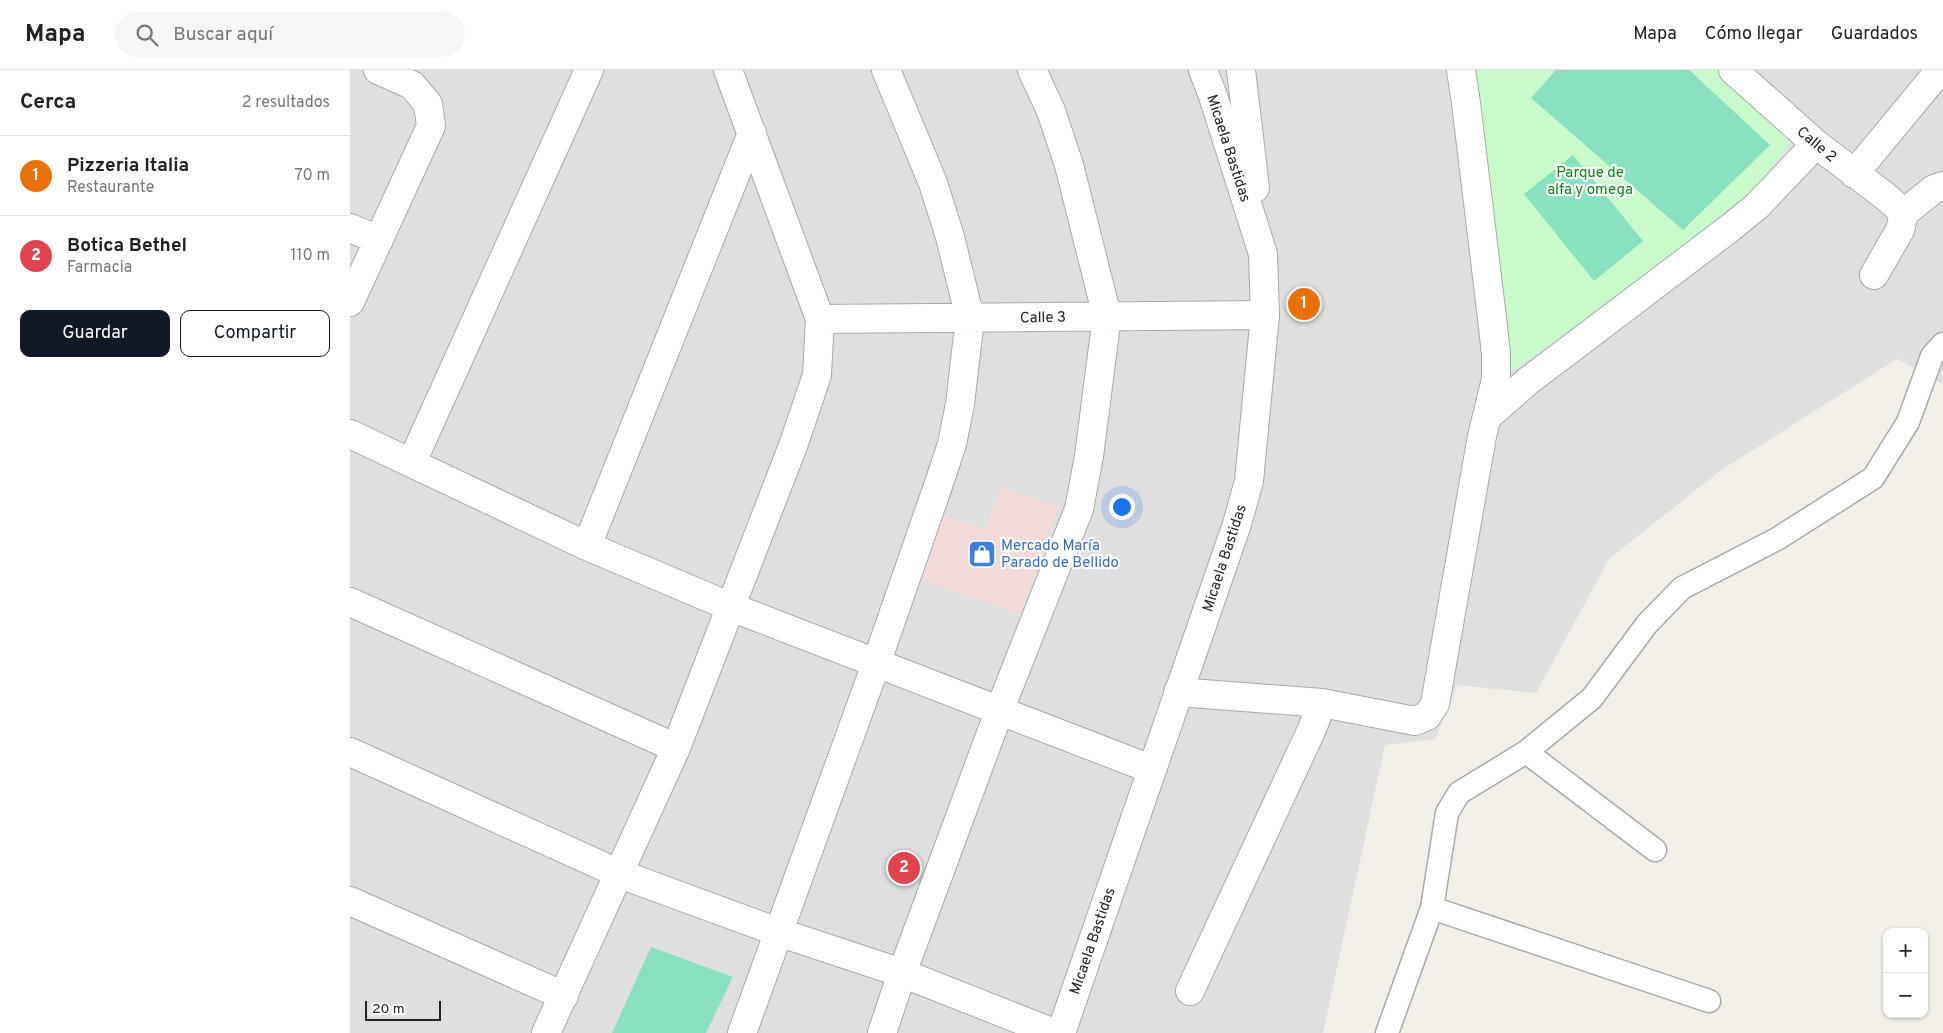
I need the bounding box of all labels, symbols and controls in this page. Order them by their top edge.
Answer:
search box [115,12,465,57]
text: Mapa [25,20,85,50]
icon: search [133,21,161,49]
text: Buscar aquí [173,23,273,47]
text: Mapa [1633,23,1677,46]
text: Cómo llegar [1705,23,1803,46]
text: Guardados [1831,23,1918,46]
text: Cerca [20,89,76,116]
street label: Micaela Bastidas [1201,92,1254,205]
text: 2 resultados [242,93,330,113]
street label: Calle 2 [1792,123,1840,167]
text: Pizzeria Italia [67,154,189,178]
park label: Parque de alfa y omega [1547,164,1633,200]
text: 1 [33,166,39,186]
text: 70 m [295,166,330,186]
text: Restaurante [67,178,154,198]
text: Botica Bethel [67,234,187,258]
text: 2 [31,246,41,266]
text: 110 m [290,246,330,266]
text: Farmacia [67,258,132,278]
pin: 1 [1288,285,1320,323]
street label: Calle 3 [1020,309,1066,328]
button: Guardar [20,310,170,357]
button: Compartir [180,310,330,357]
your location [1109,494,1135,520]
street label: Micaela Bastidas [1199,502,1252,615]
place label: Mercado María Parado de Bellido [1001,537,1119,573]
shop icon: Mercado María Parado de Bellido [967,539,997,569]
pin: 2 [888,849,920,887]
street label: Micaela Bastidas [1066,885,1121,998]
map controls [1883,928,1928,1018]
button: + [1883,928,1928,973]
button: − [1883,973,1928,1018]
scale bar [365,998,441,1021]
text: 20 m [372,1001,405,1018]

